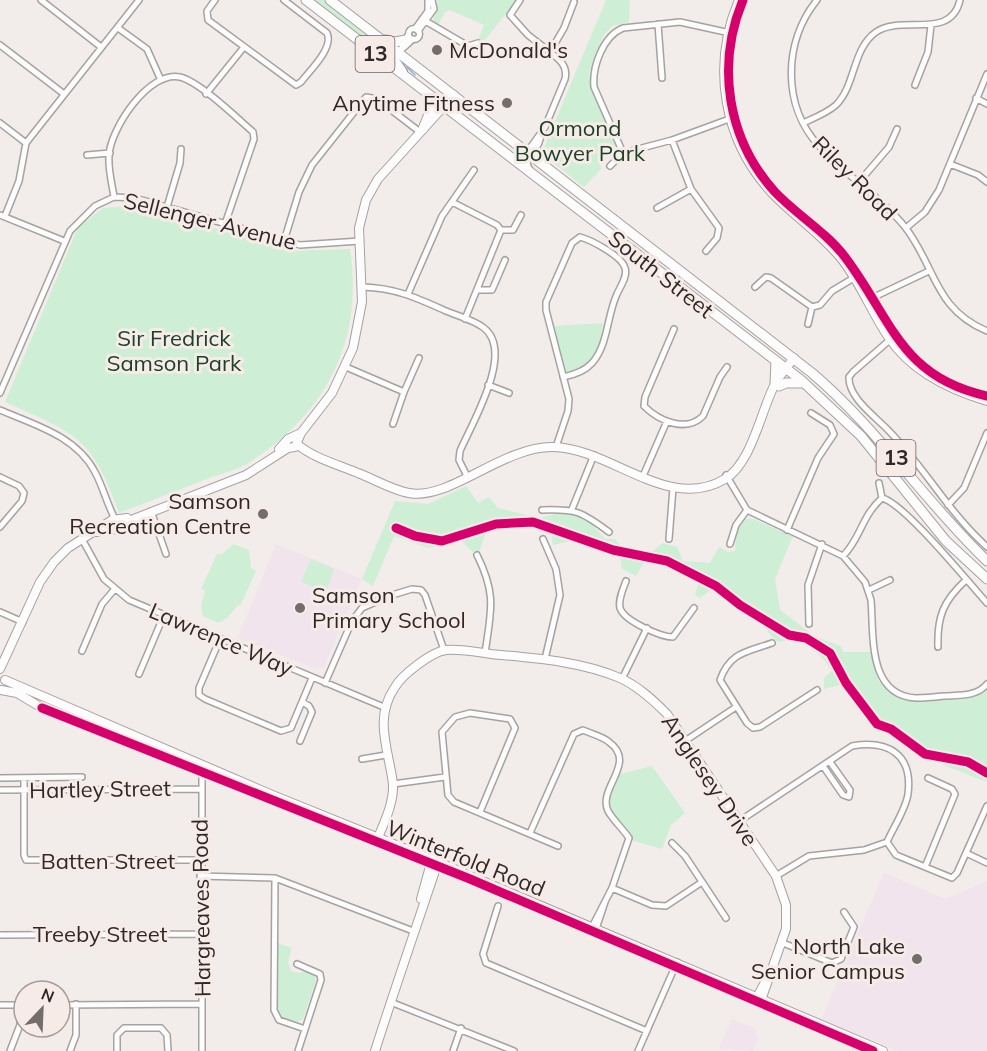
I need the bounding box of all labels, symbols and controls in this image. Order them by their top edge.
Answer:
road number: 13 [356,36,394,72]
place label: McDonald's [449,36,568,64]
marker: McDonald's [430,43,444,57]
place label: Anytime Fitness [332,89,495,117]
marker: Anytime Fitness [500,96,514,110]
park label: Ormond Bowyer Park [515,114,646,167]
street label: Riley Road [807,130,903,226]
street label: Sellenger Avenue [121,186,299,256]
street label: South Street [603,224,720,324]
park label: Sir Fredrick Samson Park [107,324,242,377]
road number: 13 [876,440,916,476]
place label: Samson Recreation Centre [69,487,251,540]
marker: Samson Recreation Centre [256,507,270,521]
place label: Samson Primary School [312,581,466,634]
street label: Lawrence Way [145,596,297,682]
marker: Samson Primary School [293,601,307,615]
street label: Anglesey Drive [656,709,764,851]
street label: Hartley Street [29,774,171,804]
street label: Winterfold Road [383,813,549,903]
street label: Hargreaves Road [185,819,217,997]
street label: Batten Street [41,847,176,875]
street label: Treeby Street [33,920,168,948]
place label: North Lake Senior Campus [751,932,905,985]
marker: North Lake Senior Campus [910,952,924,966]
north arrow [12,979,72,1039]
text: N [38,984,57,1007]

